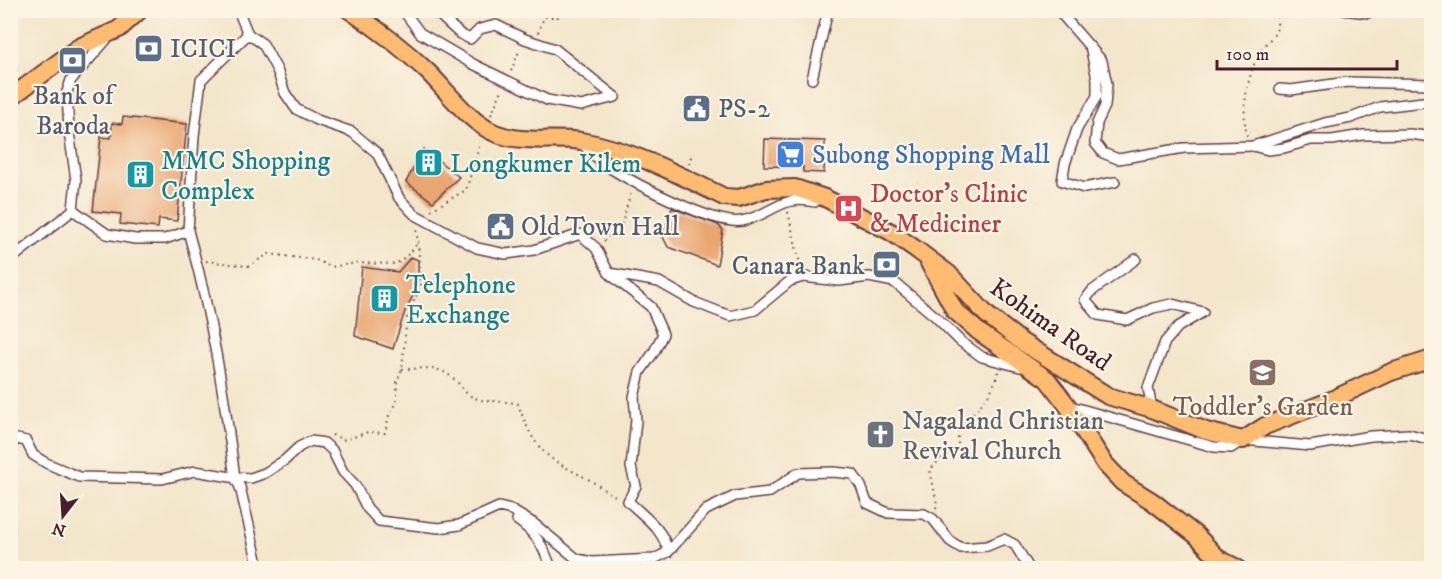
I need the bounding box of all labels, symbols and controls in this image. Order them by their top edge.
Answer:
bank icon: ICICI [133,32,165,64]
place label: ICICI [170,33,236,66]
scale bar [1217,33,1397,71]
text: 100 m [1226,44,1269,66]
bank icon: Bank of Baroda [57,45,89,77]
place label: Bank of Baroda [33,80,117,143]
public building icon: PS-2 [681,92,713,124]
place label: PS-2 [718,93,770,126]
supermarket icon: Subong Shopping Mall [775,138,807,170]
place label: Subong Shopping Mall [812,139,1050,172]
place label: MMC Shopping Complex [161,145,330,208]
building icon: Longkumer Kilem [413,147,445,179]
place label: Longkumer Kilem [450,148,641,181]
building icon: MMC Shopping Complex [124,159,156,191]
place label: Doctor's Clinic & Mediciner [870,178,1028,241]
hospital icon: Doctor's Clinic & Mediciner [833,192,865,224]
public building icon: Old Town Hall [484,210,516,242]
place label: Old Town Hall [521,211,680,244]
bank icon: Canara Bank [870,249,902,281]
place label: Canara Bank [732,250,865,283]
place label: Telephone Exchange [406,269,516,332]
street label: Kohima Road [983,271,1117,379]
building icon: Telephone Exchange [369,283,401,315]
school or university icon: Toddler's Garden [1247,356,1279,388]
place label: Toddler's Garden [1173,391,1354,424]
place label: Nagaland Christian Revival Church [902,405,1104,468]
church icon: Nagaland Christian Revival Church [865,419,897,451]
north arrow [33,486,93,546]
text: N [50,518,68,541]

